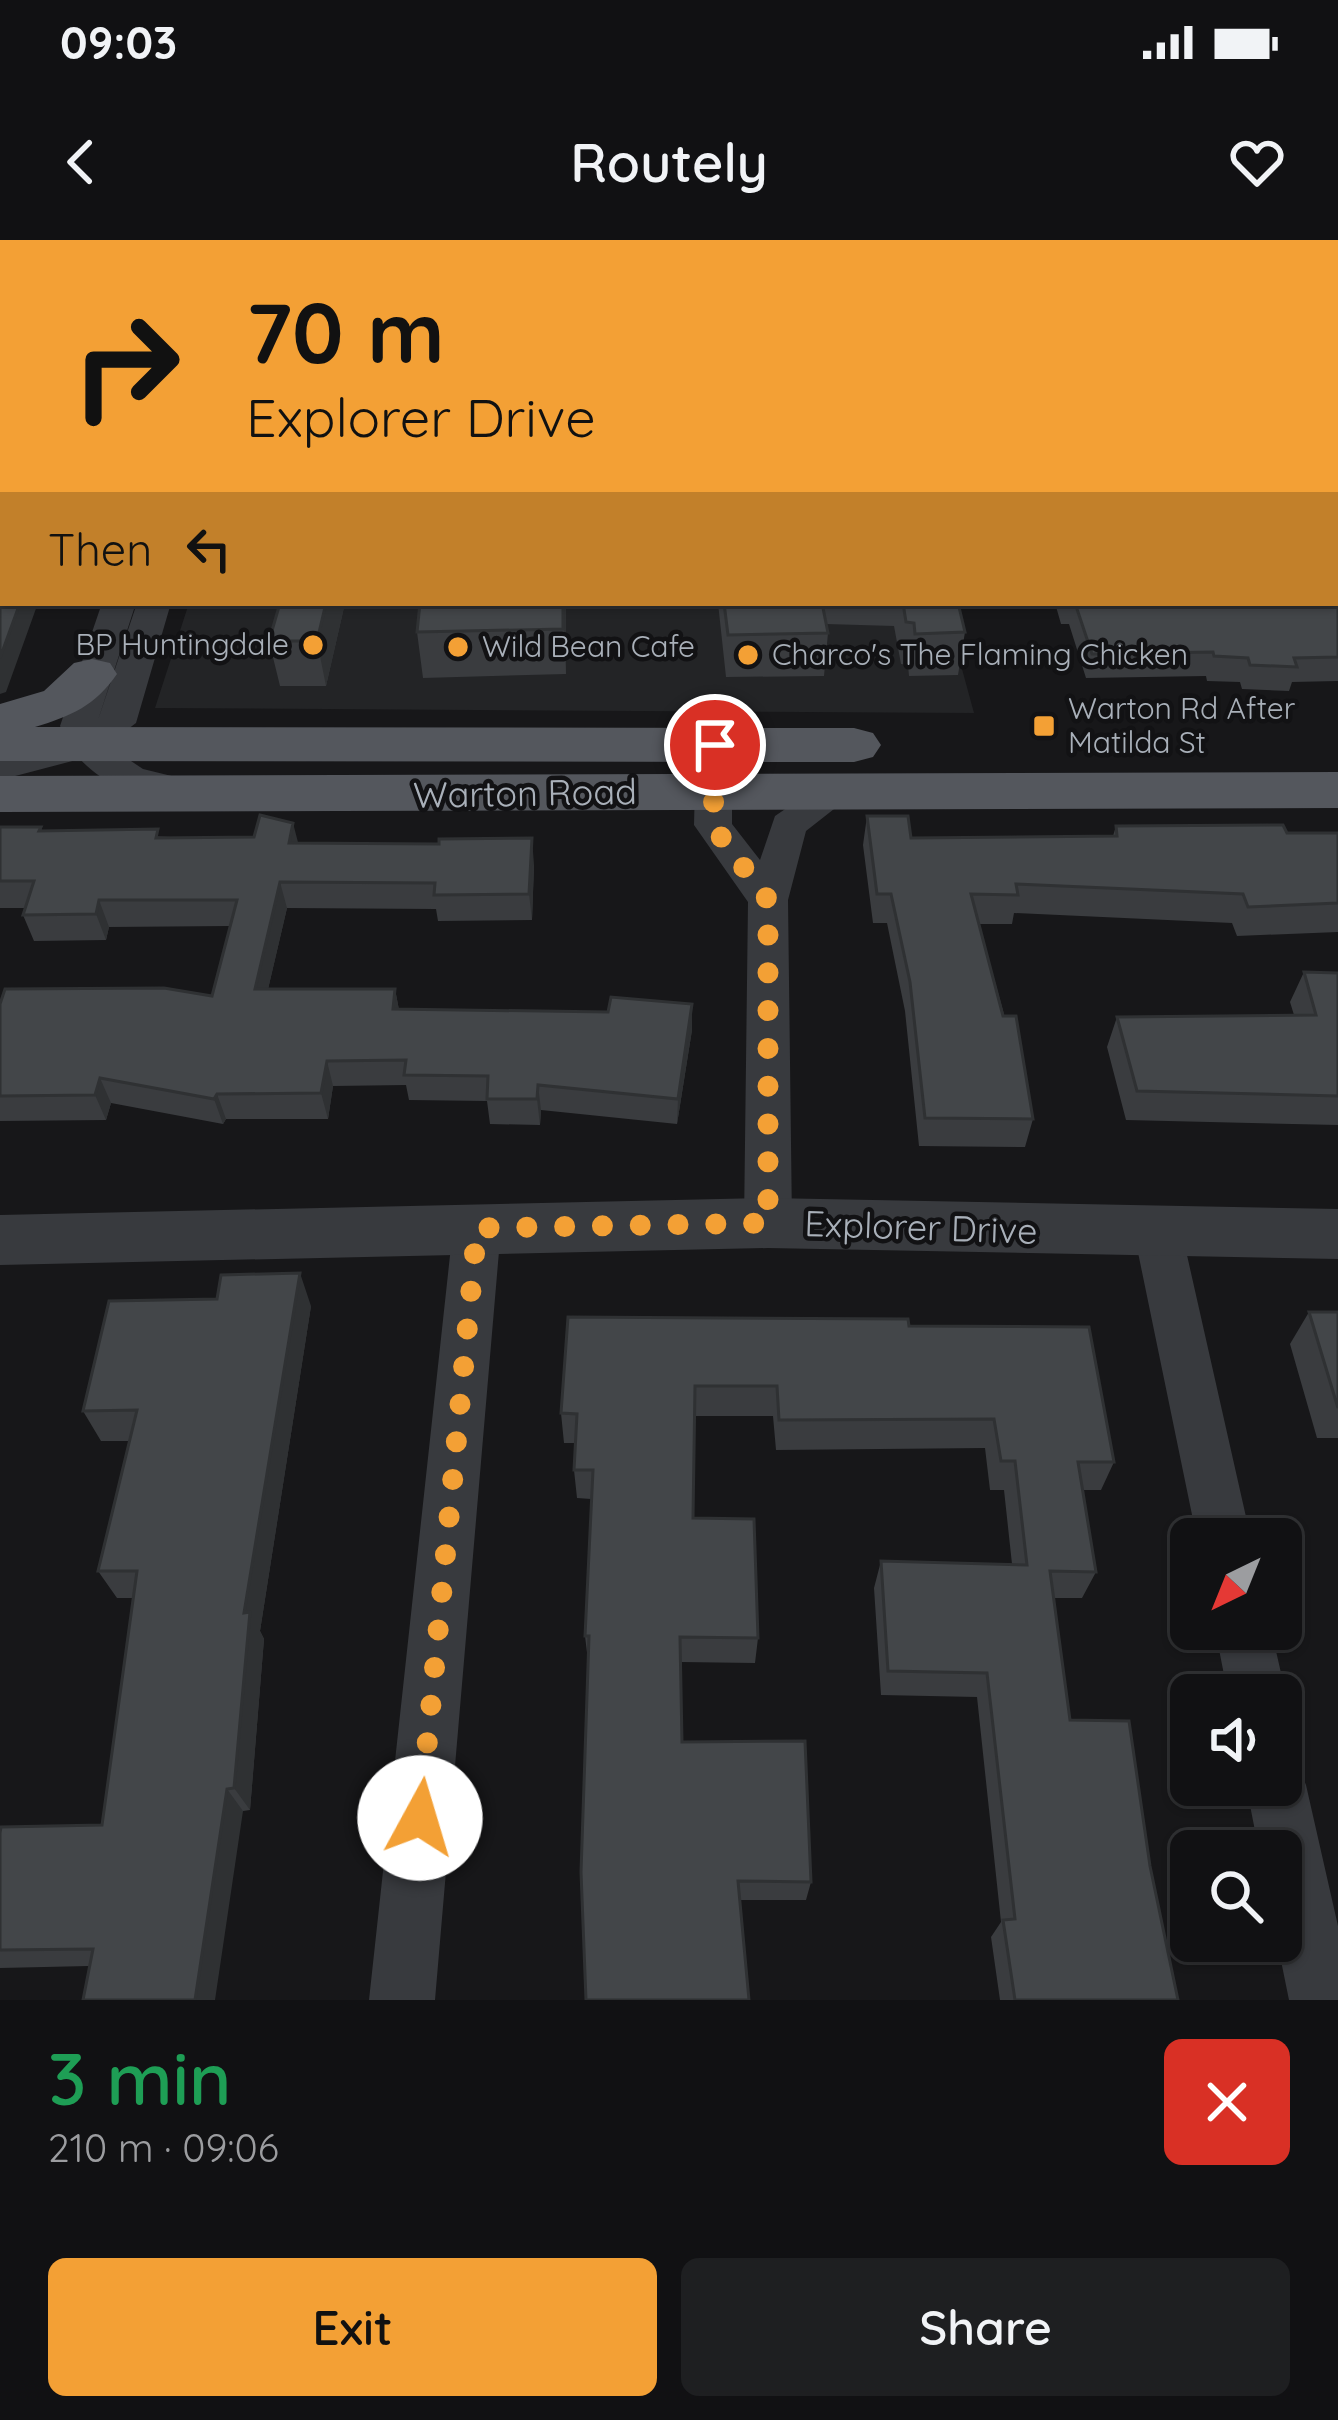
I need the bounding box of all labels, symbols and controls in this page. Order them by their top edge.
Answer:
text: 09:03 [60,14,177,70]
text: Routely [570,128,768,196]
icon: back [48,129,114,195]
icon: heart [1224,129,1290,195]
text: 70 m [246,279,445,384]
icon: right [48,288,204,444]
text: Explorer Drive [246,383,596,451]
icon: left [176,516,242,582]
text: Then [48,521,152,577]
place label: BP Huntingdale [75,625,289,663]
place label: Wild Bean Cafe [482,627,695,665]
marker: BP Huntingdale [300,632,326,658]
marker: Wild Bean Cafe [445,634,471,660]
place label: Charco's The Flaming Chicken [772,635,1188,673]
marker: Charco's The Flaming Chicken [735,642,761,668]
place label: Warton Rd After Matilda St [1068,689,1296,761]
pin [664,694,766,796]
icon: arrive [682,712,748,778]
marker: Warton Rd After Matilda St [1031,713,1057,739]
street label: Warton Road [413,768,637,817]
street label: Explorer Drive [804,1200,1038,1253]
north arrow [1170,1518,1302,1650]
map controls [1170,1518,1302,1962]
button: sound [1170,1674,1302,1806]
position arrow [357,1755,483,1881]
button: search [1170,1830,1302,1962]
text: 3 min [48,2033,232,2123]
button: close [1164,2039,1290,2165]
text: 210 m · 09:06 [48,2123,279,2172]
button: Exit [48,2258,657,2396]
button: Share [681,2258,1290,2396]

